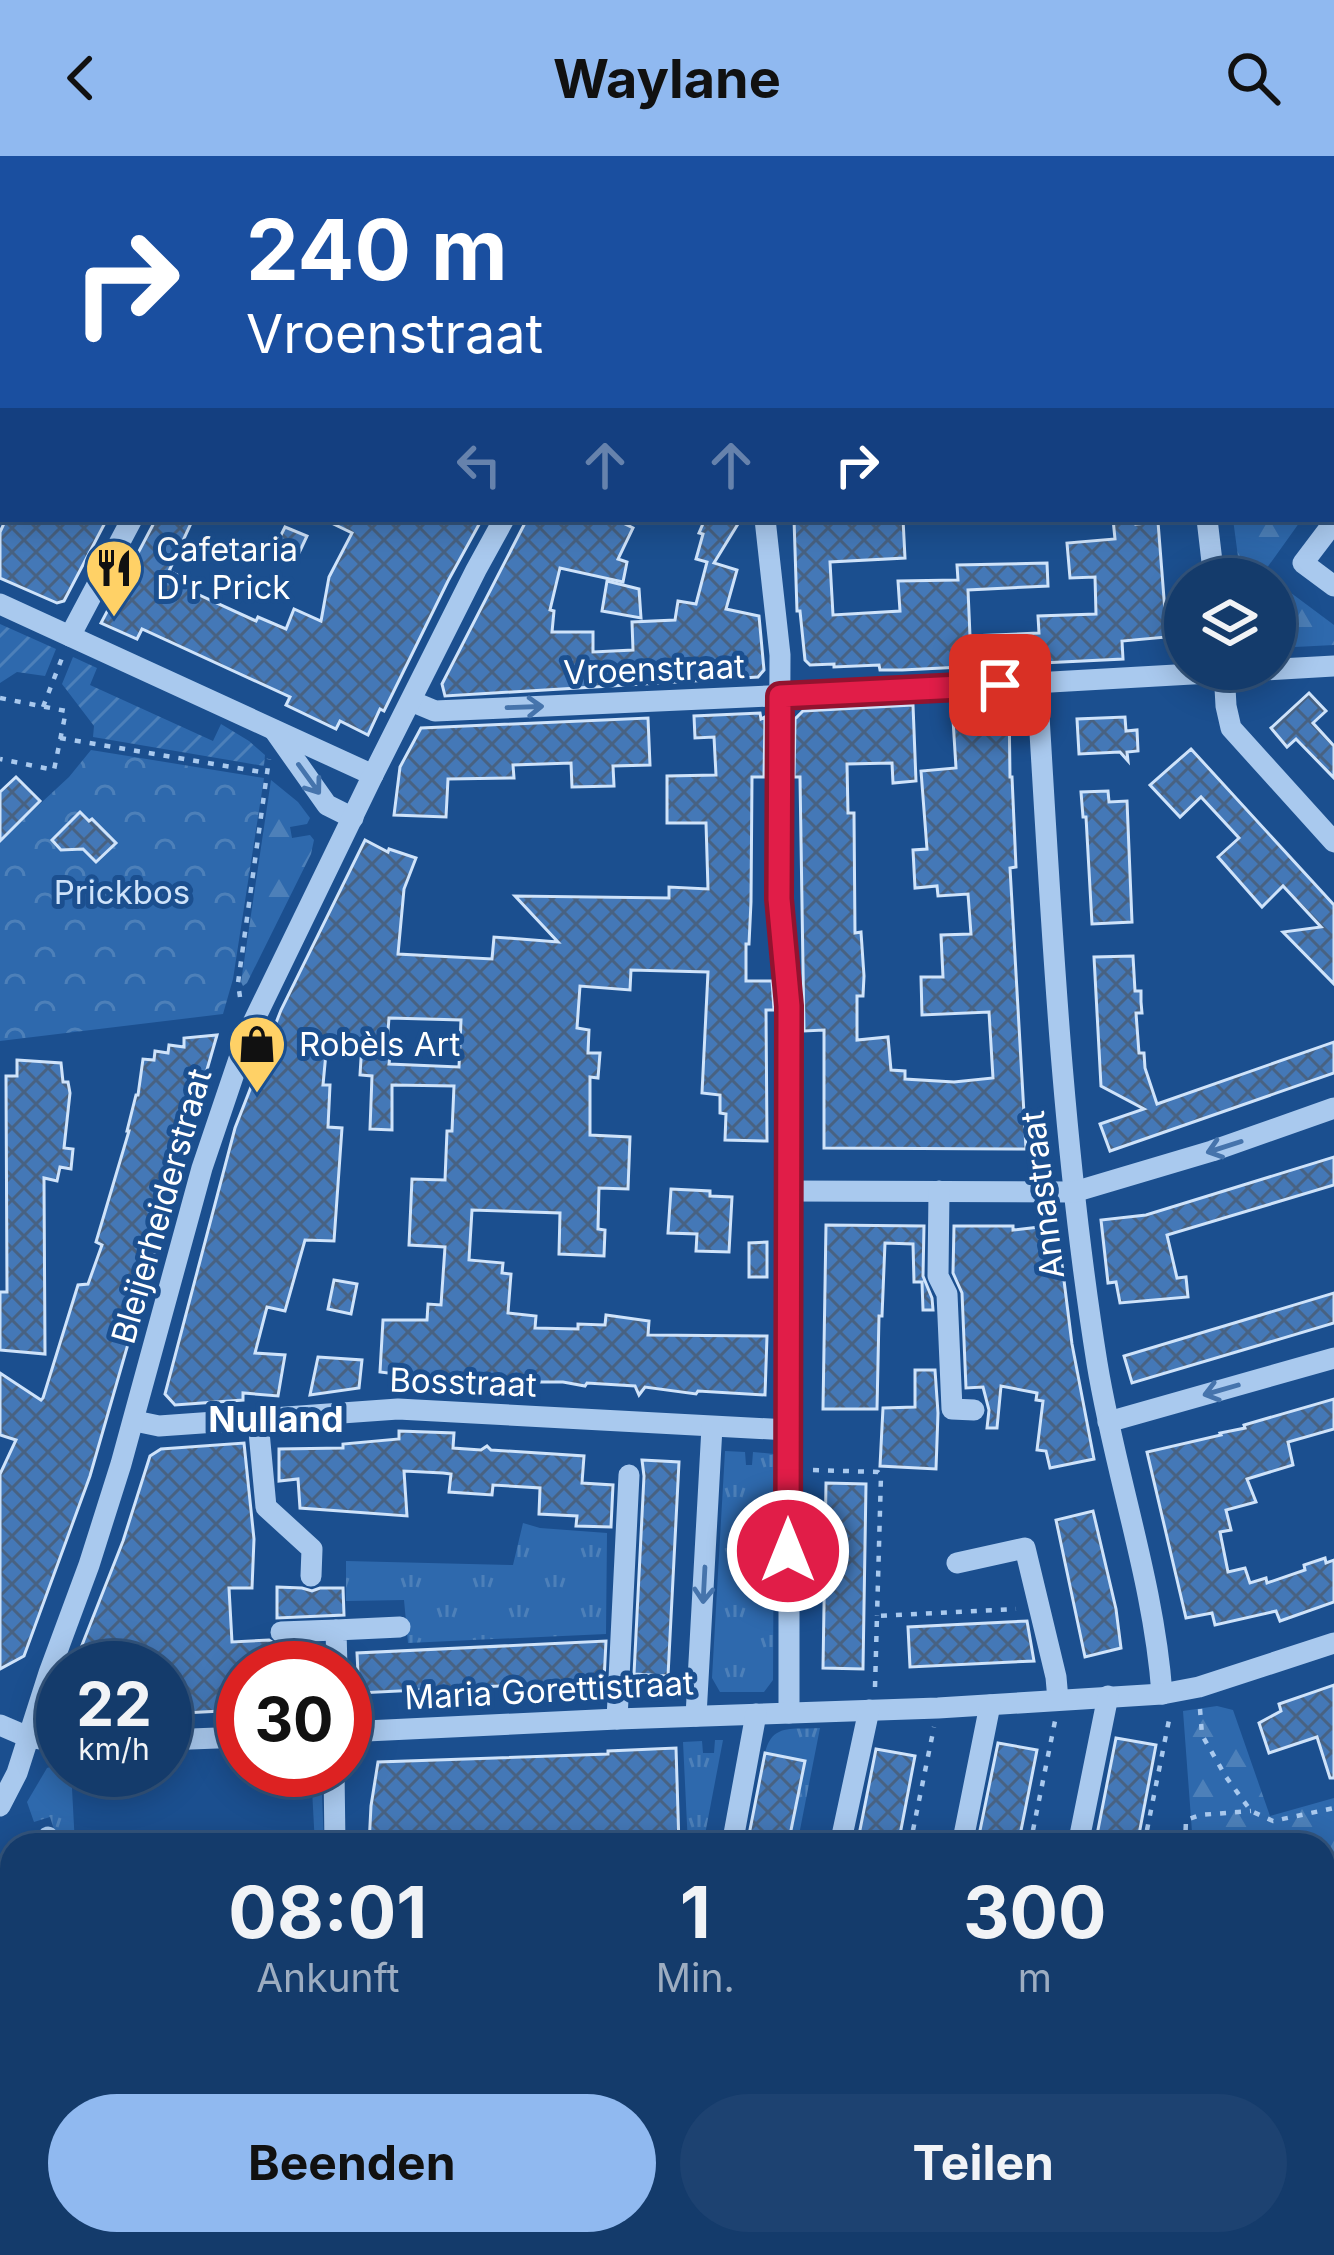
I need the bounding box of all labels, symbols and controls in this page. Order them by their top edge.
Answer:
icon: back [48,45,114,111]
icon: search [1220,45,1286,111]
text: Waylane [553,46,781,111]
text: 240 m [246,199,508,300]
icon: right [48,204,204,360]
text: Vroenstraat [246,301,543,366]
icon: left [446,432,512,498]
icon: ahead [572,432,638,498]
icon: ahead [698,432,764,498]
icon: right [824,432,890,498]
place label: Cafetaria D'r Prick [156,529,298,607]
restaurant icon: Cafetaria D'r Prick [83,537,145,619]
map controls [1164,558,1296,690]
button: layers [1164,558,1296,690]
pin [949,634,1051,736]
street label: Vroenstraat [563,646,746,692]
icon: arrive [967,652,1033,718]
one-way arrow [505,695,544,718]
one-way arrow [295,762,321,795]
park label: Prickbos [54,872,190,912]
shop icon: Robèls Art [226,1013,288,1095]
place label: Robèls Art [299,1024,460,1064]
street label: Bleijerheiderstraat [103,1064,219,1348]
street label: Annastraat [1012,1109,1072,1281]
one-way arrow [1206,1137,1244,1159]
street label: Bosstraat [389,1359,538,1405]
one-way arrow [1203,1380,1241,1402]
district label: Nulland [208,1397,344,1441]
position arrow [725,1488,851,1614]
one-way arrow [692,1565,715,1604]
speed limit sign: 30 [216,1641,372,1797]
street label: Maria Gorettistraat [403,1662,695,1718]
text: 22 [76,1668,152,1740]
text: km/h [78,1731,150,1767]
text: 08:01 [228,1868,427,1955]
text: 1 [680,1868,711,1955]
text: 300 [963,1868,1107,1955]
text: Ankunft [256,1954,400,2001]
text: Min. [656,1954,735,2001]
text: m [1018,1954,1052,2001]
button: Beenden [48,2094,656,2232]
button: Teilen [680,2094,1287,2232]

